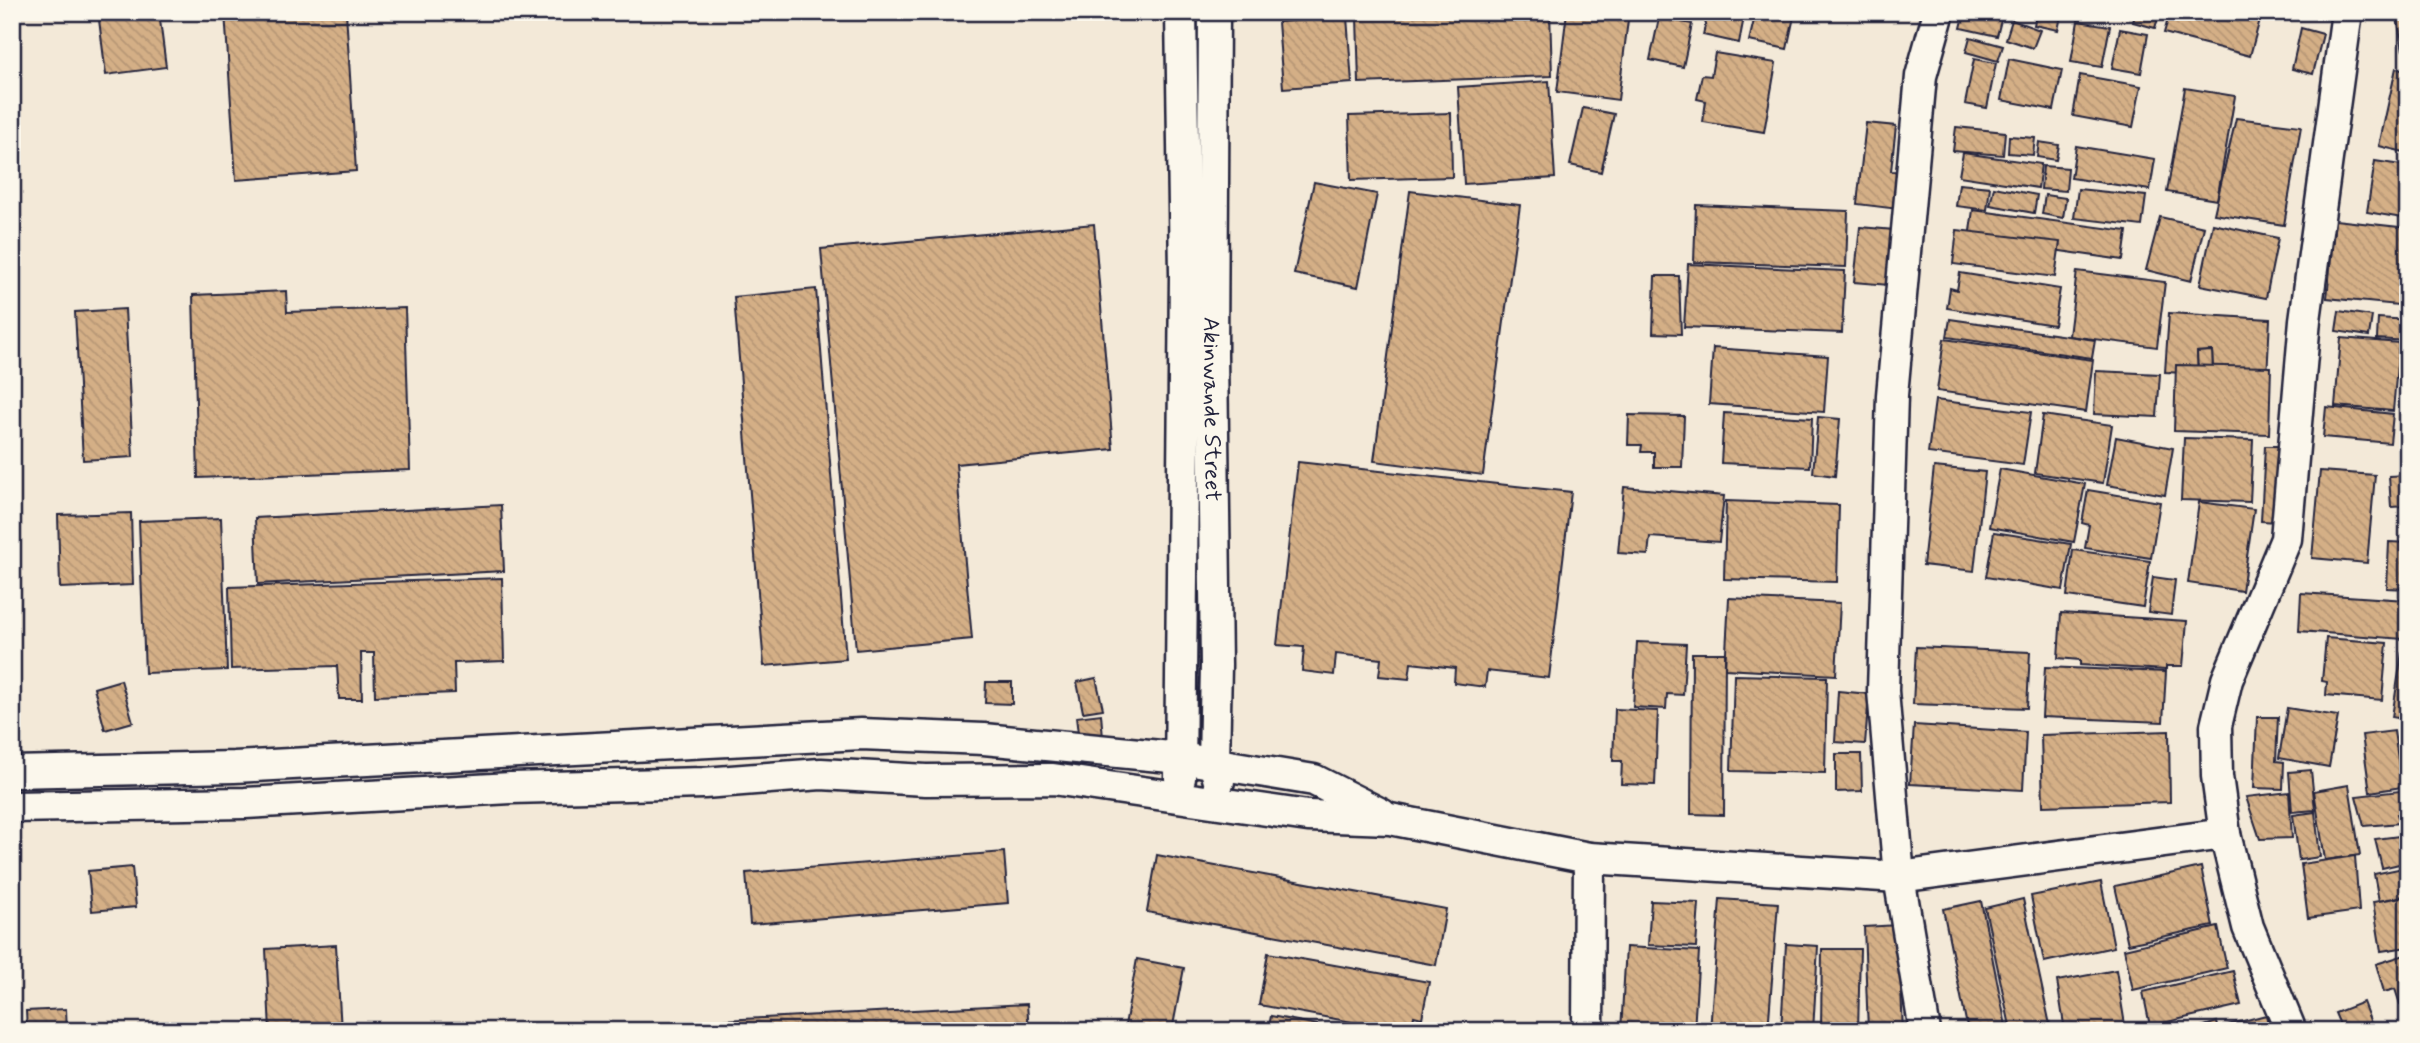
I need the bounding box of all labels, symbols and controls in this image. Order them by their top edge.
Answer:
street label: Akinwande Street [1195,317,1227,502]

